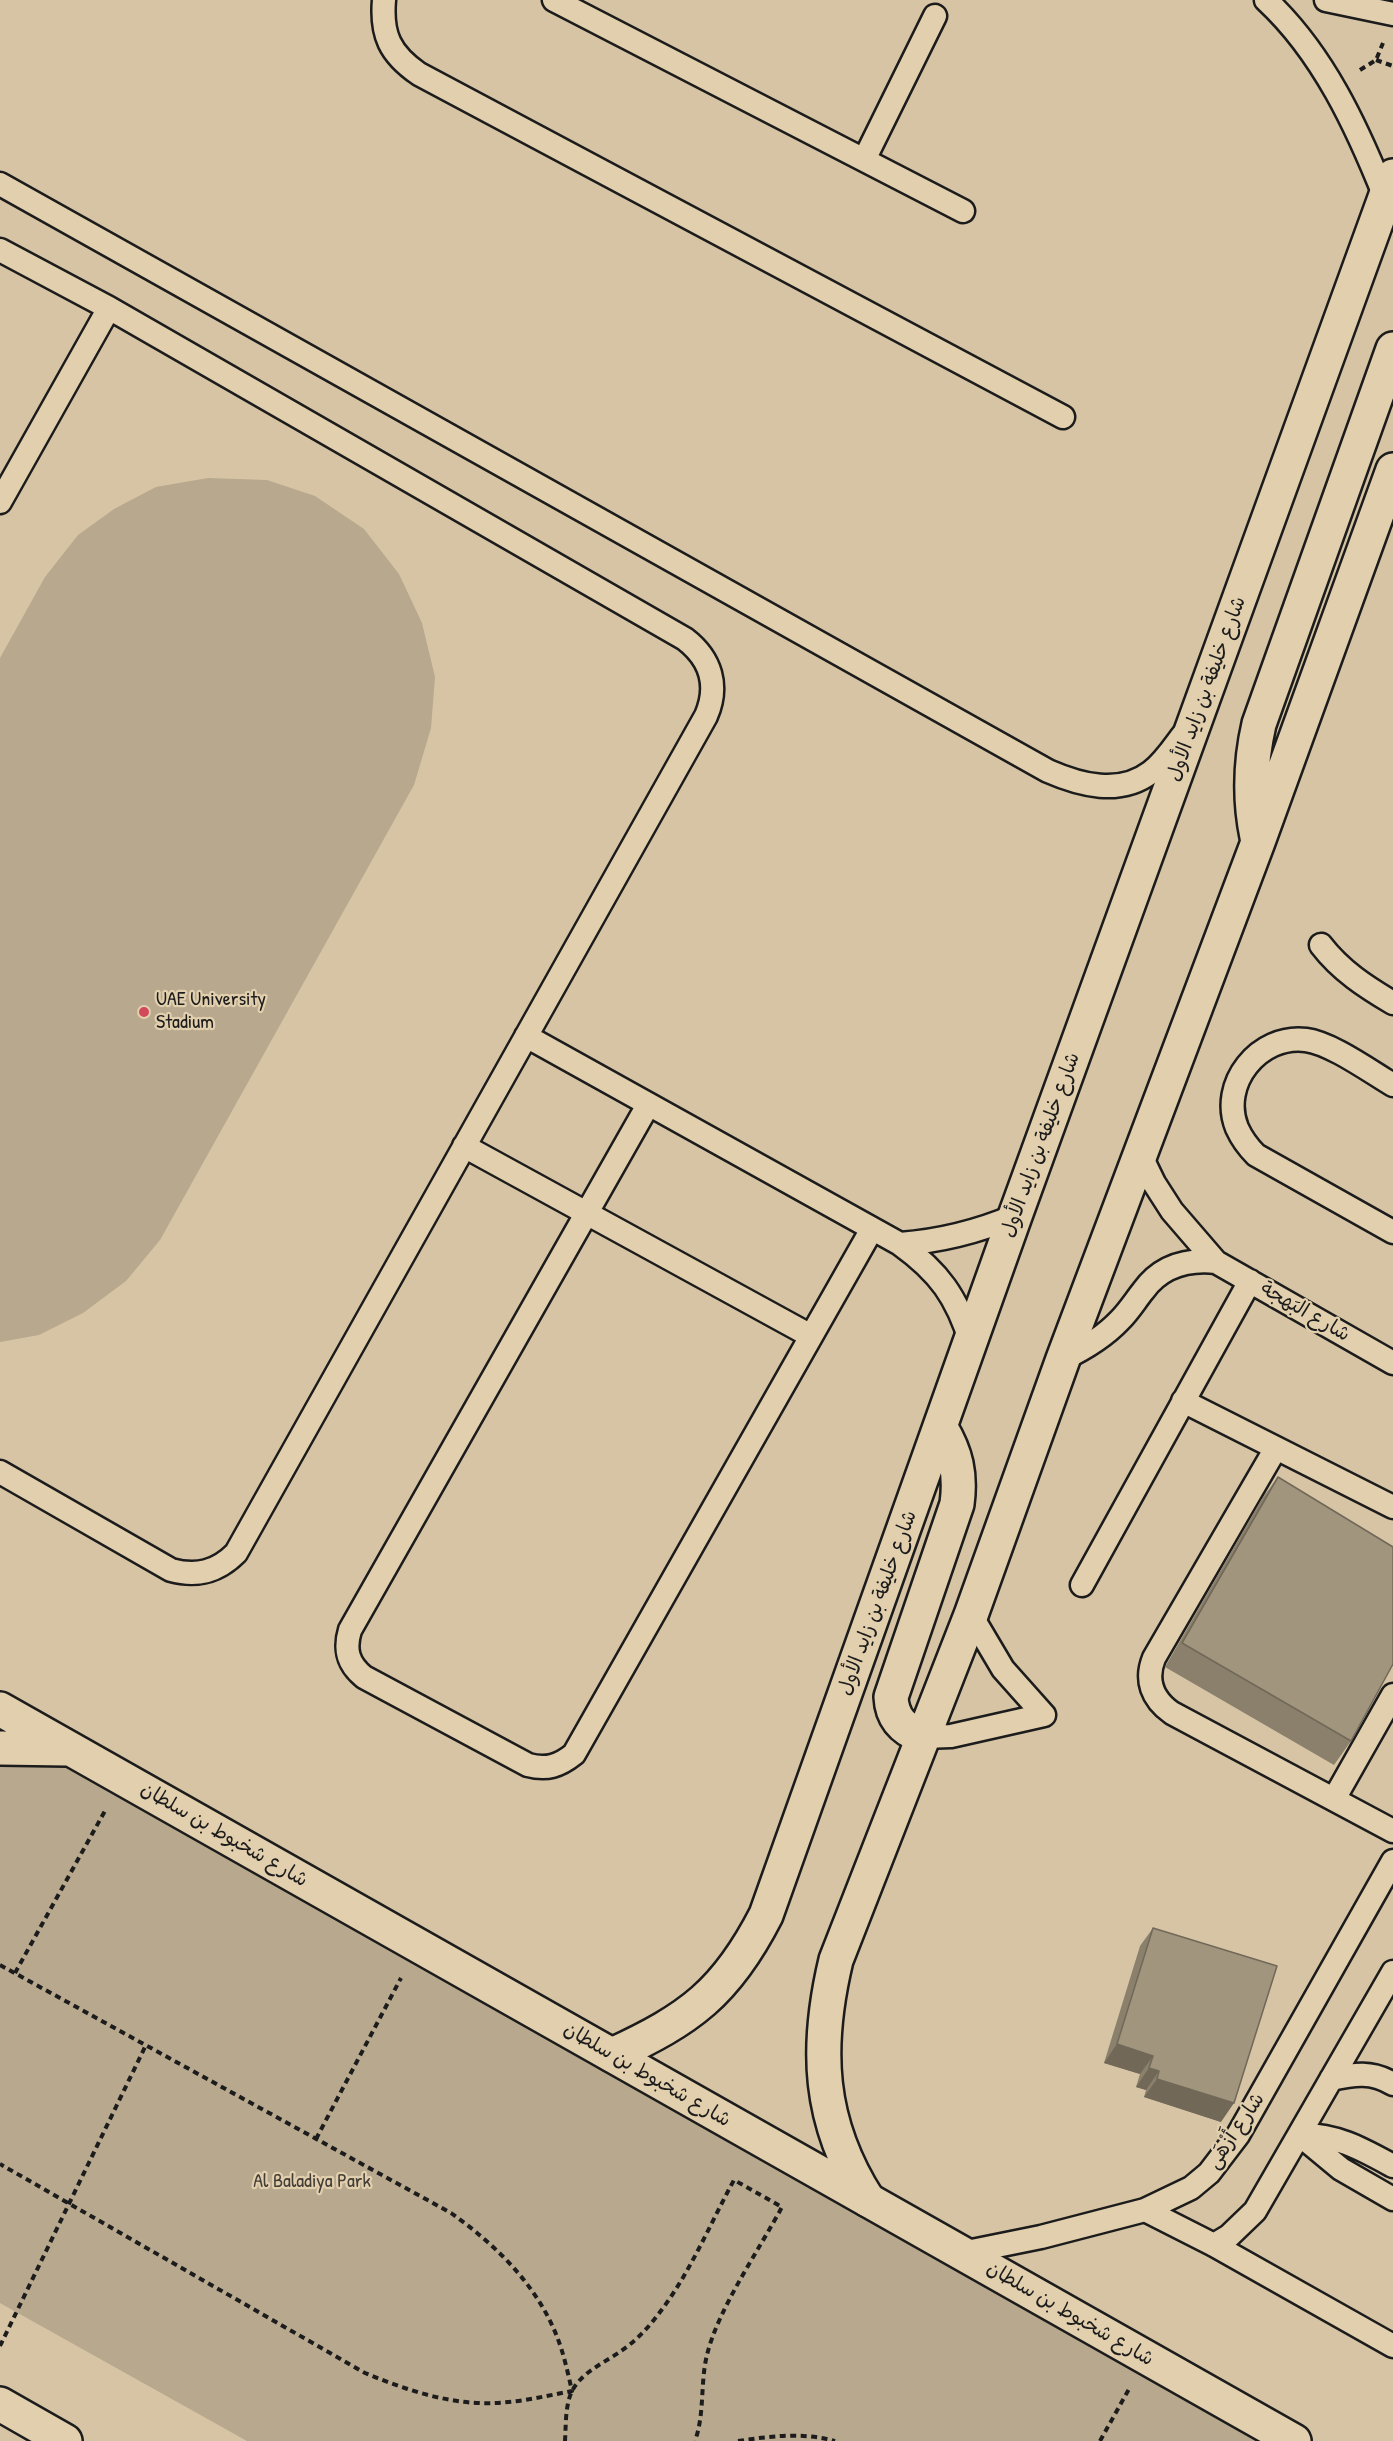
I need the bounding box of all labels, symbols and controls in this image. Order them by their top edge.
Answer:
street label: شارع خليفة بن زايد الأول [1162,593,1252,785]
place label: UAE University Stadium [156,988,266,1035]
marker: UAE University Stadium [137,1005,151,1019]
street label: شارع خليفة بن زايد الأول [996,1049,1086,1241]
street label: شارع البَهجة [1256,1277,1354,1347]
street label: شارع خليفة بن زايد الأول [833,1507,923,1699]
street label: شارع شخبوط بن سلطان [136,1777,312,1893]
street label: شارع شخبوط بن سلطان [559,2017,735,2133]
street label: شارع أَزْهَى [1202,2088,1270,2174]
park label: Al Baladiya Park [253,2170,371,2194]
street label: شارع شخبوط بن سلطان [982,2256,1158,2372]

